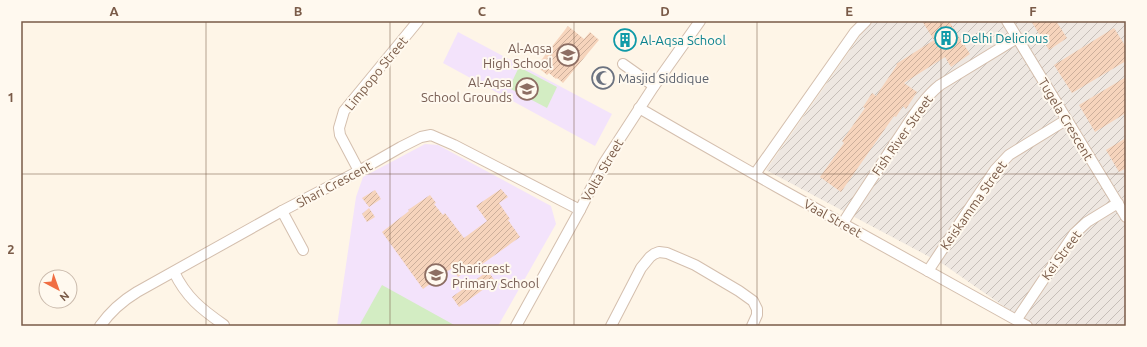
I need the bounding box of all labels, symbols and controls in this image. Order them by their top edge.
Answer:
text: A [109,4,119,18]
text: B [294,4,303,18]
text: C [478,4,487,18]
text: D [660,4,670,18]
text: E [845,4,853,18]
text: F [1029,4,1037,18]
building icon: Delhi Delicious [933,25,959,51]
building icon: Al-Aqsa School [612,27,638,53]
place label: Delhi Delicious [962,31,1048,45]
street label: Limpopo Street [342,33,410,113]
place label: Al-Aqsa School [640,33,726,47]
place label: Al-Aqsa High School [483,41,553,70]
school or university icon: Al-Aqsa High School [555,42,581,68]
mosque icon: Masjid Siddique [590,65,616,91]
place label: Masjid Siddique [618,71,709,85]
place label: Al-Aqsa School Grounds [421,75,512,104]
street label: Tugela Crescent [1036,75,1096,163]
school or university icon: Al-Aqsa School Grounds [514,76,540,102]
text: 1 [7,90,15,104]
street label: Fish River Street [869,92,935,178]
street label: Volta Street [578,136,626,204]
street label: Shari Crescent [294,158,374,210]
street label: Keiskamma Street [937,158,1009,252]
street label: Vaal Street [802,196,864,240]
street label: Kei Street [1038,228,1084,282]
text: 2 [7,242,15,256]
place label: Sharicrest Primary School [452,261,540,290]
school or university icon: Sharicrest Primary School [423,262,449,288]
north arrow [38,269,78,309]
text: N [58,289,72,304]

